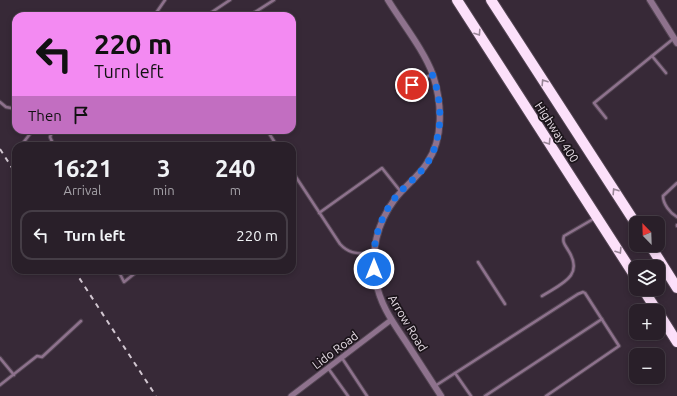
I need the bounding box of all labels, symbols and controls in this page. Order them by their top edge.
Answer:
icon: left [28,28,80,80]
text: 220 m [94,28,172,59]
one-way arrow [473,29,481,36]
text: Turn left [94,61,164,81]
pin [395,68,429,102]
icon: arrive [401,74,423,96]
one-way arrow [542,79,549,86]
street label: Highway 400 [533,99,581,165]
icon: arrive [70,104,92,126]
text: Then [28,107,62,124]
one-way arrow [544,138,551,145]
text: 16:21 [52,155,112,182]
text: 3 [157,155,170,182]
text: 240 [215,155,256,182]
text: Arrival [63,183,101,197]
text: min [153,183,175,197]
text: m [230,183,241,197]
one-way arrow [612,188,620,195]
north arrow [629,216,665,252]
map controls [629,216,665,384]
icon: left [30,224,52,246]
text: Turn left [64,227,125,244]
text: 220 m [236,227,278,244]
one-way arrow [614,247,622,254]
position arrow [353,248,395,290]
button: layers [629,260,665,296]
street label: Arrow Road [386,292,430,354]
button: + [629,304,665,340]
street label: Lido Road [310,329,360,371]
button: − [629,348,665,384]

